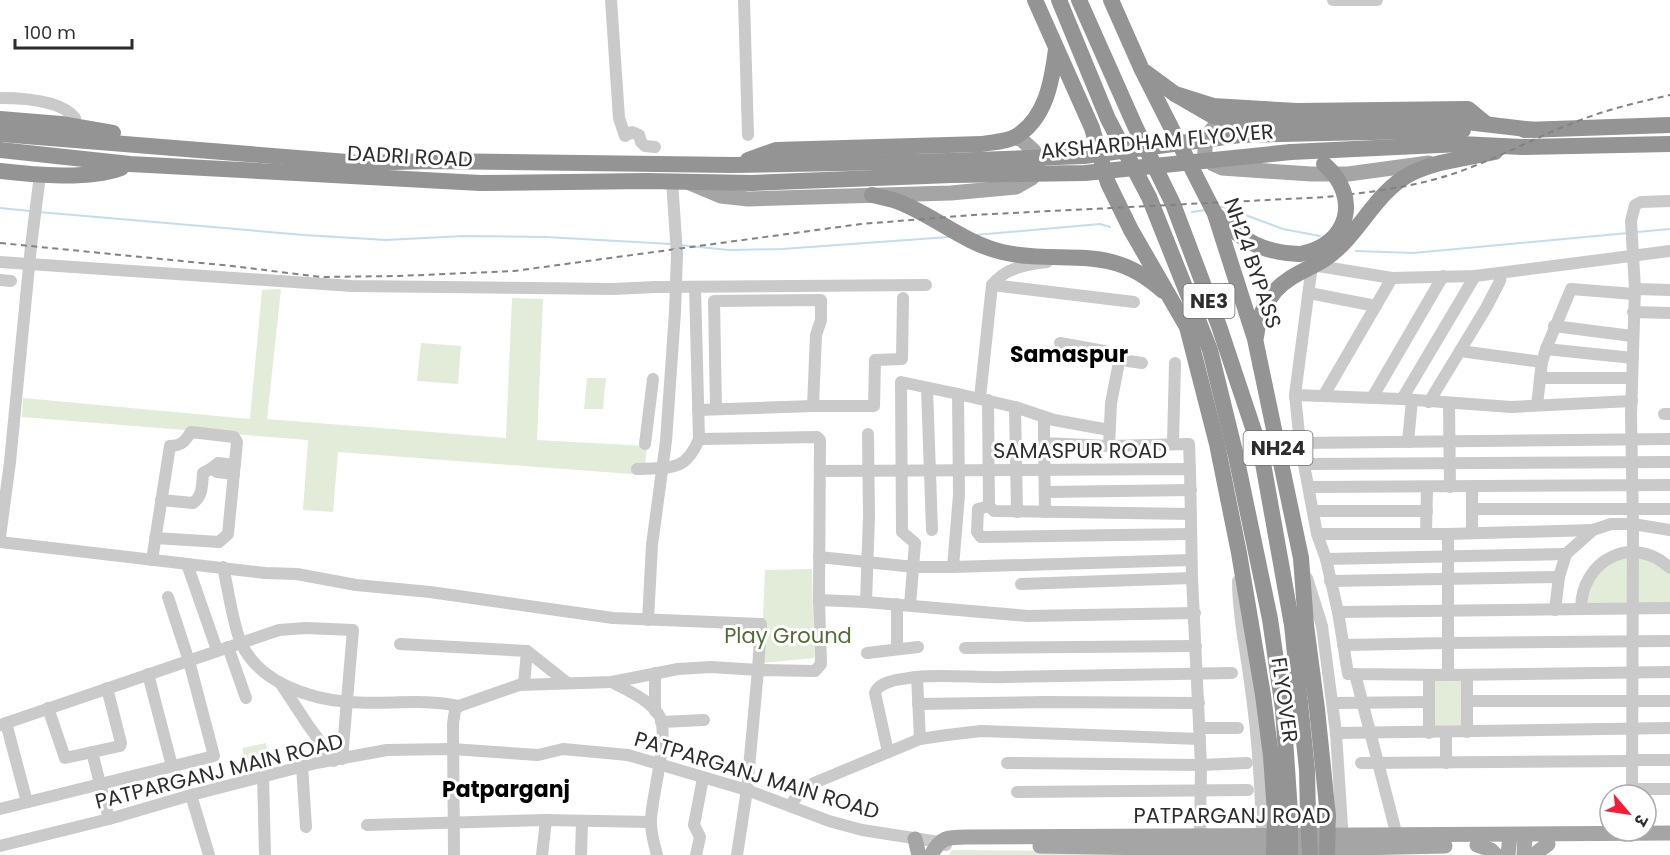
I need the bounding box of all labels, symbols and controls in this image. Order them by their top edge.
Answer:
scale bar [15,12,132,50]
text: 100 m [24,20,76,45]
street label: AKSHARDHAM FLYOVER [1039,116,1275,166]
street label: DADRI ROAD [346,138,474,174]
street label: NH24 BYPASS [1217,194,1289,332]
road number: NE3 [1184,284,1234,318]
district label: Samaspur [1010,339,1128,370]
road number: NH24 [1244,431,1312,465]
street label: SAMASPUR ROAD [993,436,1167,465]
park label: Play Ground [724,621,852,650]
street label: FLYOVER [1265,655,1305,745]
street label: PATPARGANJ MAIN ROAD [631,724,883,826]
street label: PATPARGANJ MAIN ROAD [92,726,346,816]
district label: Patparganj [442,774,570,805]
north arrow [1598,783,1658,843]
street label: PATPARGANJ ROAD [1133,801,1331,830]
text: उ [1628,810,1653,830]

